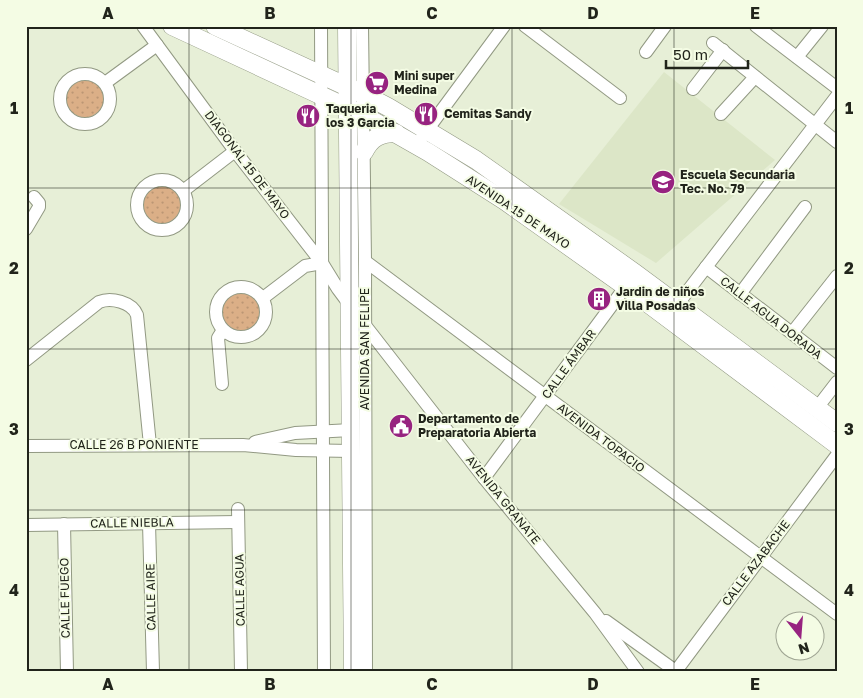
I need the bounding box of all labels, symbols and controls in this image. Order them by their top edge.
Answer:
text: A [102,3,114,23]
text: B [264,3,276,23]
text: C [426,3,438,23]
text: D [587,3,599,23]
text: E [750,3,760,23]
scale bar [666,38,748,70]
text: 50 m [673,45,708,63]
place label: Mini super Medina [394,68,455,97]
supermarket icon: Mini super Medina [364,70,390,96]
text: 1 [10,98,18,118]
text: 1 [845,98,853,118]
place label: Taqueria los 3 Garcia [326,101,395,130]
restaurant icon: Cemitas Sandy [413,101,439,127]
restaurant icon: Taqueria los 3 Garcia [295,103,321,129]
place label: Cemitas Sandy [444,106,533,121]
street label: DIAGONAL 15 DE MAYO [202,107,293,222]
place label: Escuela Secundaria Tec. No. 79 [680,167,795,196]
school or university icon: Escuela Secundaria Tec. No. 79 [650,169,676,195]
street label: AVENIDA 15 DE MAYO [463,171,573,252]
text: 2 [9,258,19,278]
text: 2 [844,258,854,278]
street label: CALLE AGUA DORADA [717,273,825,362]
place label: Jardin de niños Villa Posadas [616,284,705,313]
building icon: Jardin de niños Villa Posadas [586,286,612,312]
street label: AVENIDA SAN FELIPE [357,288,372,410]
street label: CALLE ÁMBAR [538,326,599,401]
street label: AVENIDA TOPACIO [554,400,648,476]
place label: Departamento de Preparatoria Abierta [418,411,536,440]
public building icon: Departamento de Preparatoria Abierta [388,413,414,439]
text: 3 [9,419,19,439]
text: 3 [844,419,854,439]
street label: CALLE 26 B PONIENTE [69,437,199,452]
street label: AVENIDA GRANATE [463,452,544,547]
street label: CALLE NIEBLA [90,514,174,531]
street label: CALLE AZABACHE [718,517,793,609]
street label: CALLE AGUA [231,554,248,626]
street label: CALLE FUEGO [56,558,73,638]
street label: CALLE AIRE [142,563,159,631]
text: 4 [9,580,19,600]
text: 4 [844,580,854,600]
north arrow [776,610,826,660]
text: N [796,639,812,659]
text: A [102,674,114,694]
text: B [264,674,276,694]
text: C [426,674,438,694]
text: D [587,674,599,694]
text: E [750,674,760,694]

